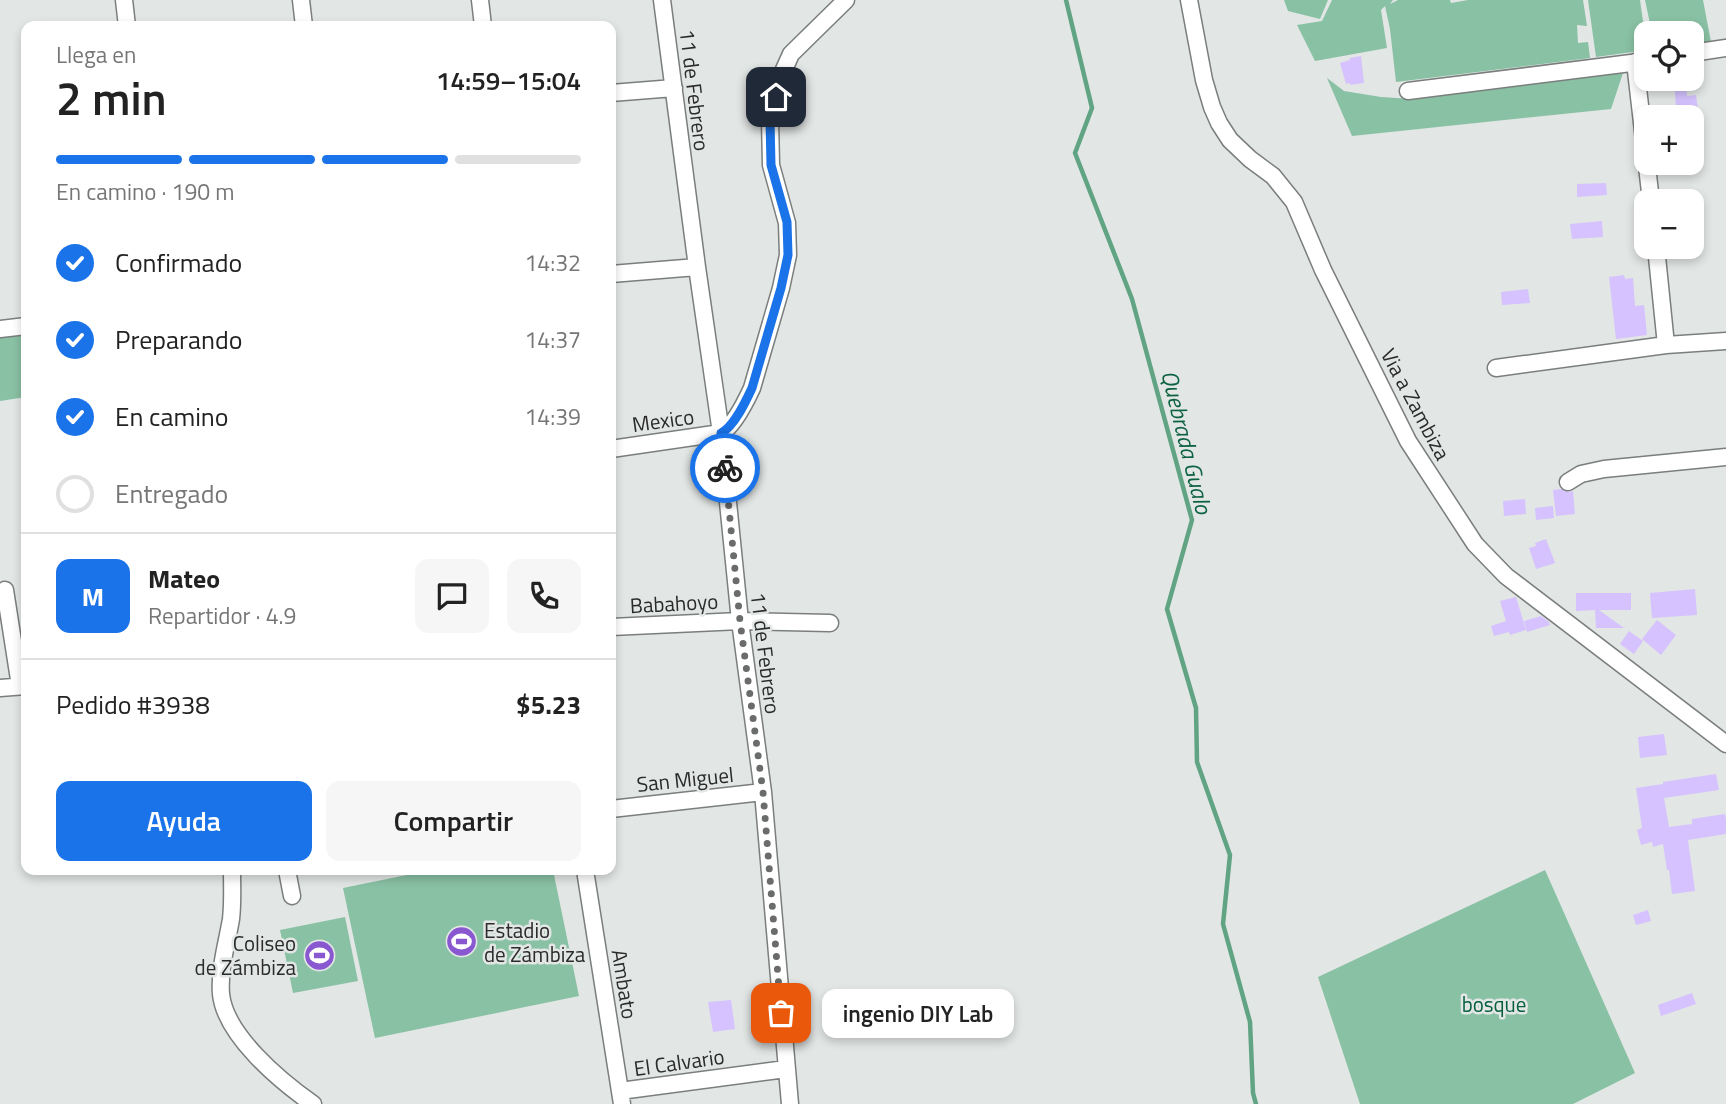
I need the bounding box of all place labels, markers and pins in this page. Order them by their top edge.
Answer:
pin [746,67,806,127]
place label: Estadio de Zámbiza [484,914,586,970]
sports icon: Estadio de Zámbiza [444,925,478,959]
place label: Coliseo de Zámbiza [195,927,296,983]
sports icon: Coliseo de Zámbiza [302,938,336,972]
pin [751,983,811,1043]
callout: ingenio DIY Lab [823,988,1015,1038]

